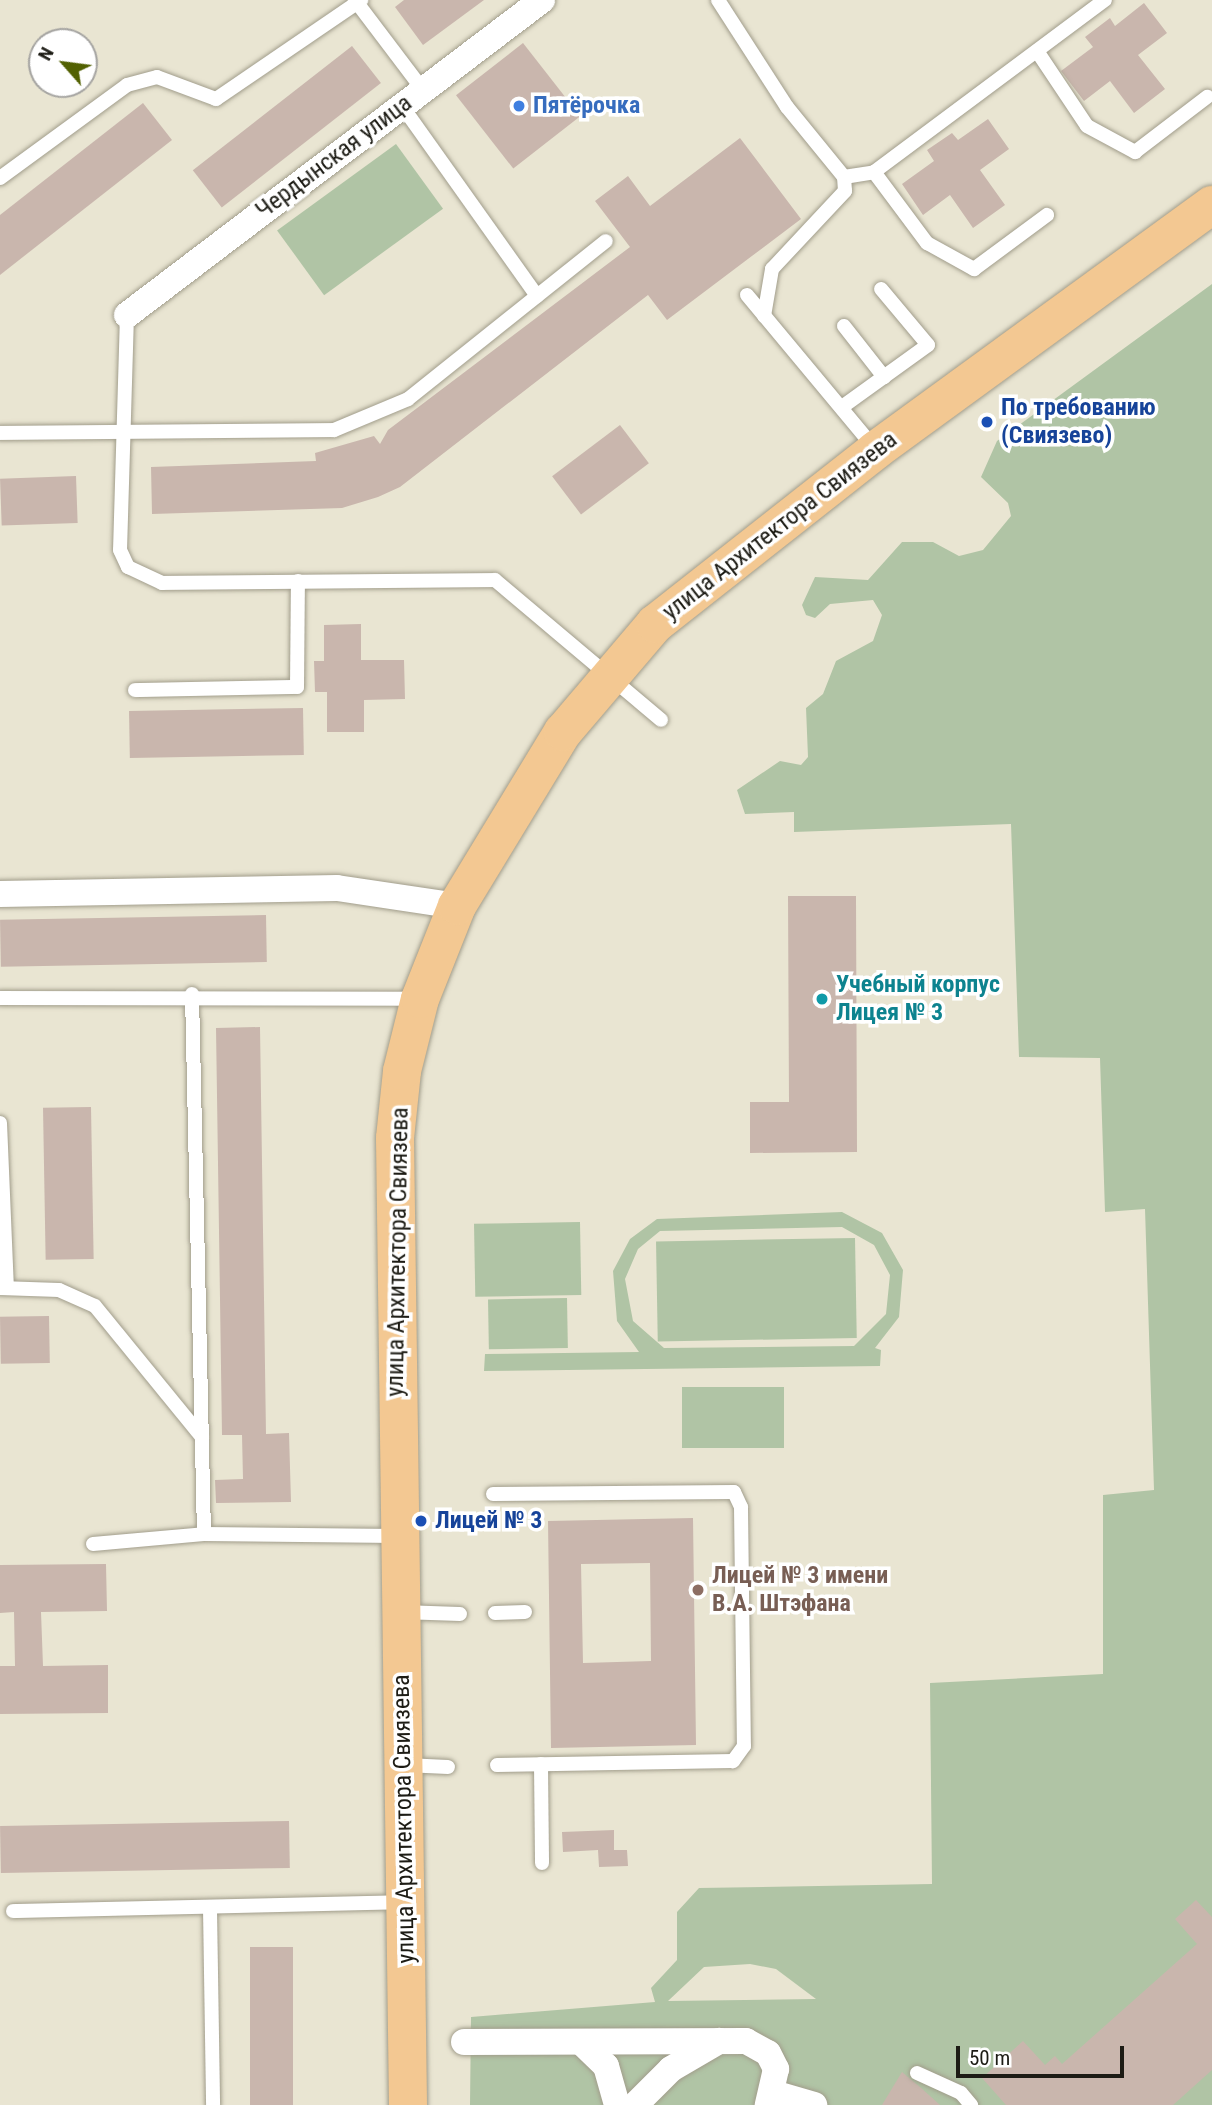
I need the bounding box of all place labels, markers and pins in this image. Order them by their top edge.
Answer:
place label: Пятёрочка [533,92,640,120]
marker: Пятёрочка [511,98,527,114]
place label: По требованию (Свиязево) [1001,394,1156,450]
marker: По требованию (Свиязево) [979,414,995,430]
place label: Учебный корпус Лицея № 3 [836,971,1000,1027]
marker: Учебный корпус Лицея № 3 [814,991,830,1007]
place label: Лицей № 3 [435,1507,542,1535]
marker: Лицей № 3 [413,1513,429,1529]
place label: Лицей № 3 имени В.А. Штэфана [712,1562,888,1618]
marker: Лицей № 3 имени В.А. Штэфана [690,1582,706,1598]

